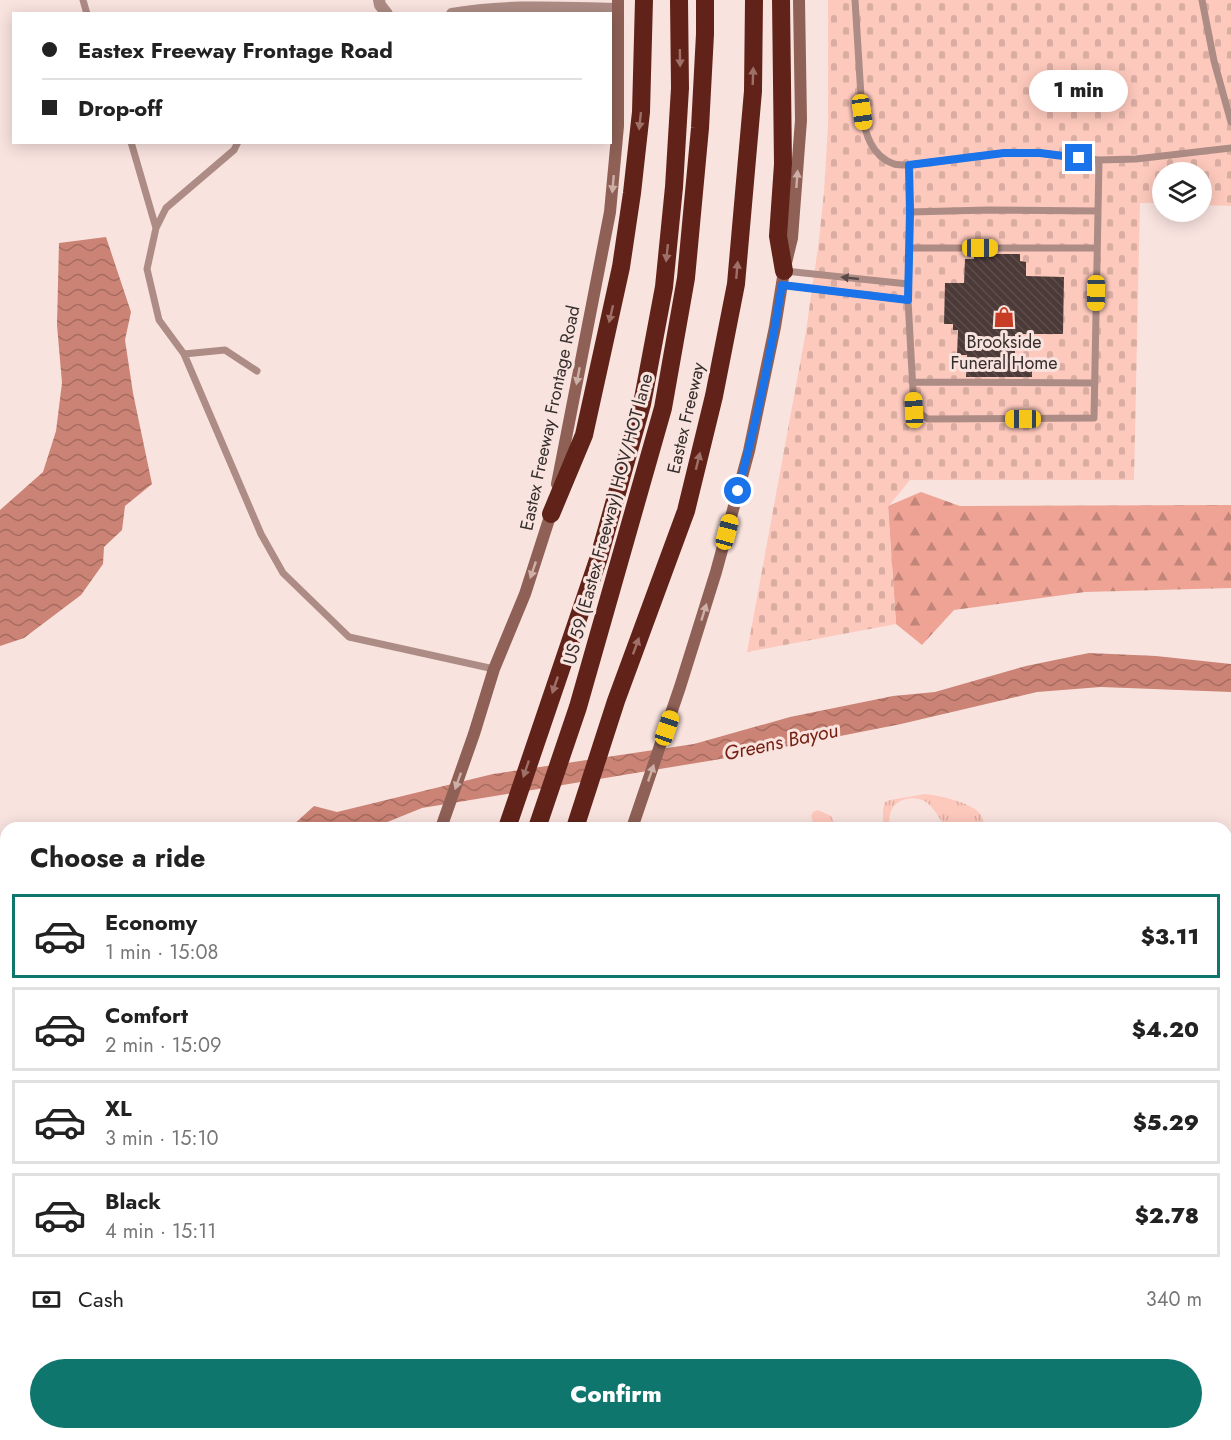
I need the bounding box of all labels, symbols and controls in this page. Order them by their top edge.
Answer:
text: Eastex Freeway Frontage Road [78,34,393,66]
one-way arrow [675,49,685,68]
one-way arrow [748,67,758,86]
callout: 1 min [1030,71,1128,113]
text: 1 min [1053,76,1104,105]
text: Drop-off [78,92,162,124]
car [851,93,873,131]
one-way arrow [635,112,645,131]
route end [1065,144,1092,171]
map controls [1152,162,1212,222]
button: layers [1152,162,1212,222]
one-way arrow [792,170,802,189]
one-way arrow [608,175,618,194]
car [962,239,998,257]
one-way arrow [662,243,672,262]
one-way arrow [733,261,742,280]
one-way arrow [840,273,859,283]
car [1087,275,1105,311]
street label: Eastex Freeway Frontage Road [513,303,587,533]
one-way arrow [605,305,615,323]
shop icon: Brookside Funeral Home [992,305,1016,329]
place label: Brookside Funeral Home [950,329,1058,376]
street label: Eastex Freeway [661,360,711,476]
one-way arrow [573,367,582,386]
street label: US 59 (Eastex Freeway) HOV/HOT lane [557,371,659,667]
car [904,392,924,428]
car [1005,410,1041,428]
one-way arrow [694,452,704,470]
route start [724,477,751,504]
car [714,512,740,552]
one-way arrow [528,561,537,579]
one-way arrow [700,603,709,621]
one-way arrow [632,637,641,655]
one-way arrow [550,676,560,694]
car [653,708,681,748]
water label: Greens Bayou [721,716,841,768]
one-way arrow [521,761,531,779]
one-way arrow [647,764,657,782]
one-way arrow [452,772,462,790]
text: Choose a ride [30,838,205,877]
text: Economy [105,906,197,938]
icon: car [33,909,87,963]
text: $3.11 [1141,920,1199,952]
text: 1 min · 15:08 [105,938,219,967]
text: Comfort [105,999,188,1031]
icon: car [33,1002,87,1056]
text: $4.20 [1132,1013,1199,1045]
text: 2 min · 15:09 [105,1031,221,1060]
text: XL [105,1092,132,1124]
icon: car [33,1095,87,1149]
text: $5.29 [1133,1106,1199,1138]
text: 3 min · 15:10 [105,1124,219,1153]
text: Black [105,1185,161,1217]
icon: car [33,1188,87,1242]
text: $2.78 [1135,1199,1199,1231]
text: 4 min · 15:11 [105,1217,216,1246]
icon: cash [30,1283,63,1316]
text: Cash [78,1283,124,1315]
text: 340 m [1146,1285,1202,1314]
button: Confirm [30,1359,1202,1428]

